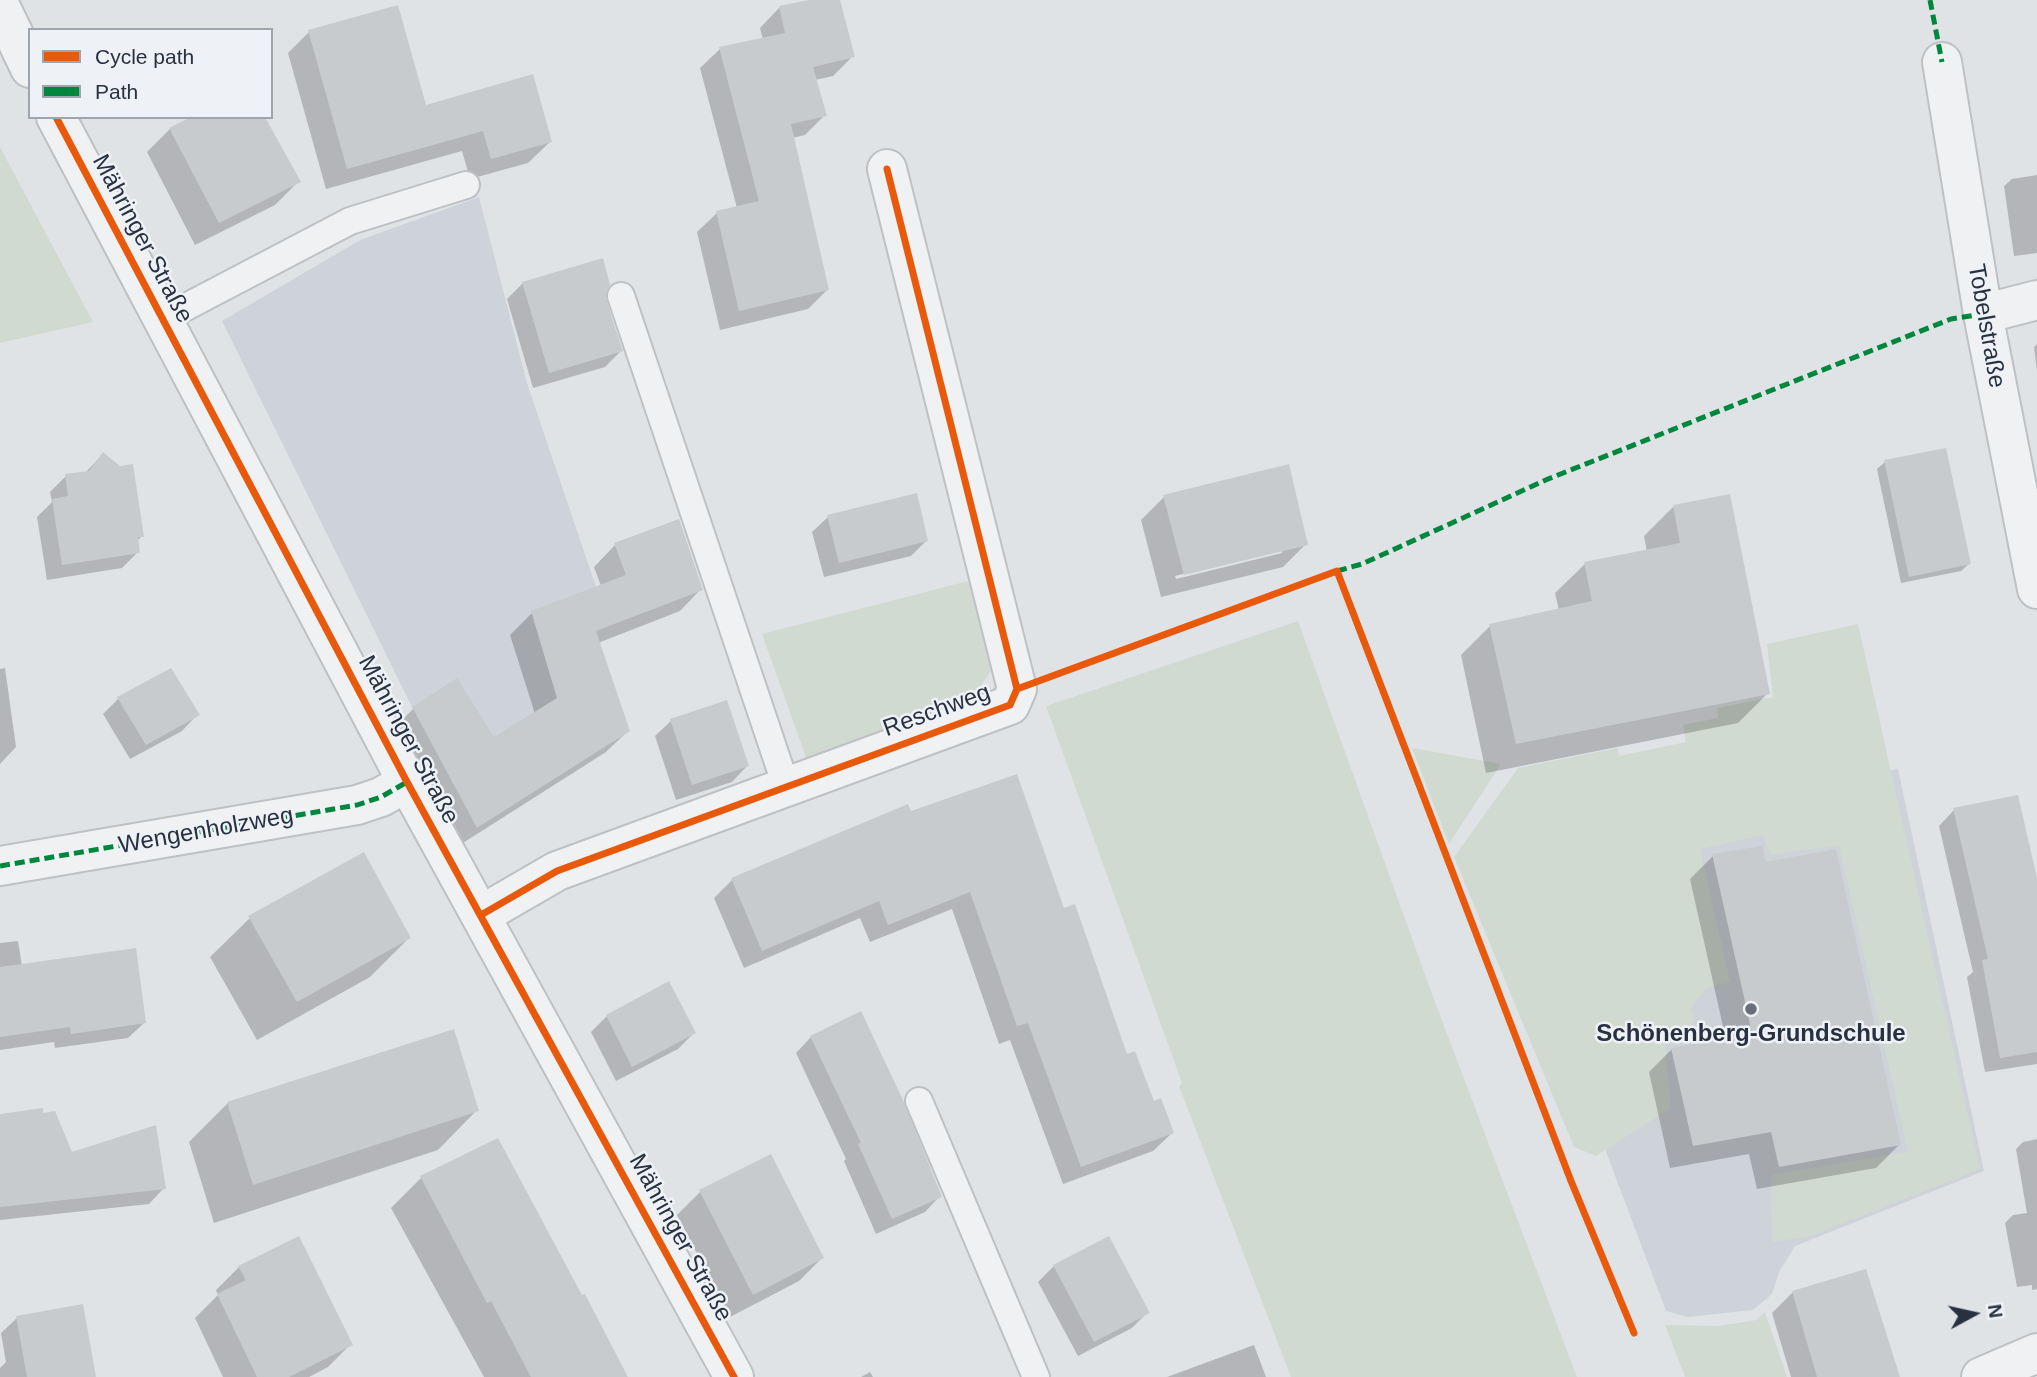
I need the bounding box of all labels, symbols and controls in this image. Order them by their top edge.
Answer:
legend [28,28,273,119]
text: Cycle path [95,45,194,68]
text: Path [95,80,138,103]
street label: Mähringer Straße [85,150,199,328]
street label: Tobelstraße [1961,262,2011,390]
street label: Mähringer Straße [351,651,465,829]
street label: Reschweg [879,678,995,744]
street label: Wengenholzweg [116,801,296,861]
marker: Schönenberg-Grundschule [1743,1001,1759,1017]
place label: Schönenberg-Grundschule [1596,1020,1906,1048]
street label: Mähringer Straße [622,1149,738,1327]
north arrow [1939,1279,2009,1349]
text: N [1984,1303,2007,1319]

